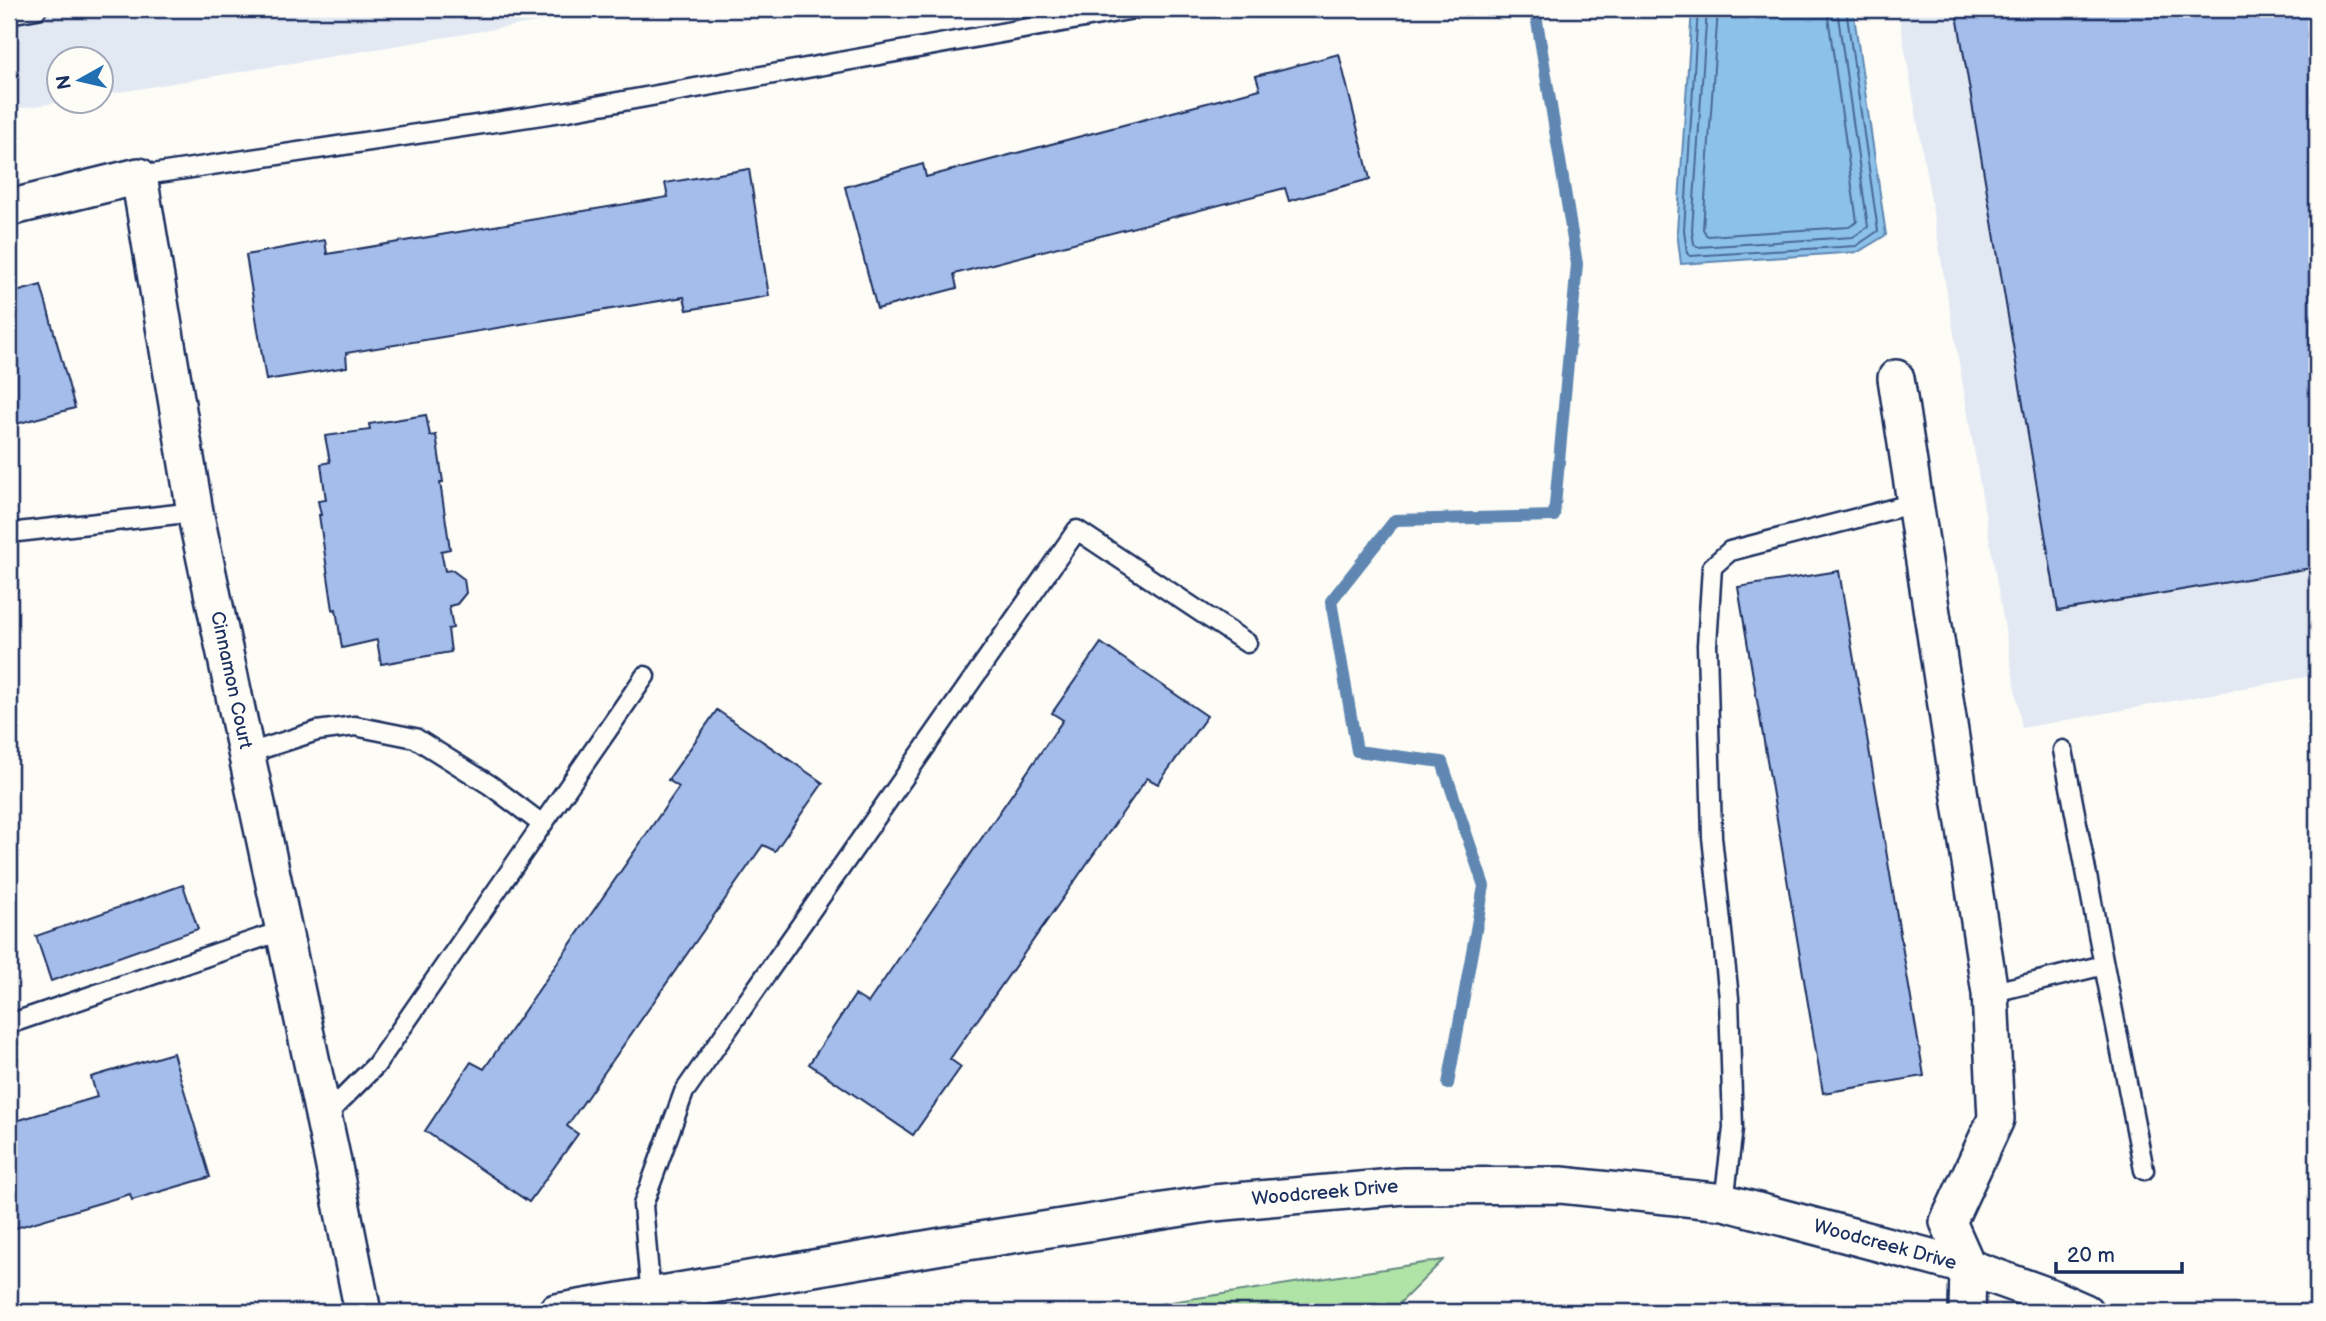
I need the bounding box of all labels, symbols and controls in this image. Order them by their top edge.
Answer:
north arrow [46,46,116,116]
text: N [52,73,77,91]
street label: Cinnamon Court [205,609,257,751]
street label: Woodcreek Drive [1251,1175,1399,1211]
street label: Woodcreek Drive [1811,1215,1959,1275]
scale bar [2056,1230,2182,1274]
text: 20 m [2067,1243,2115,1268]

